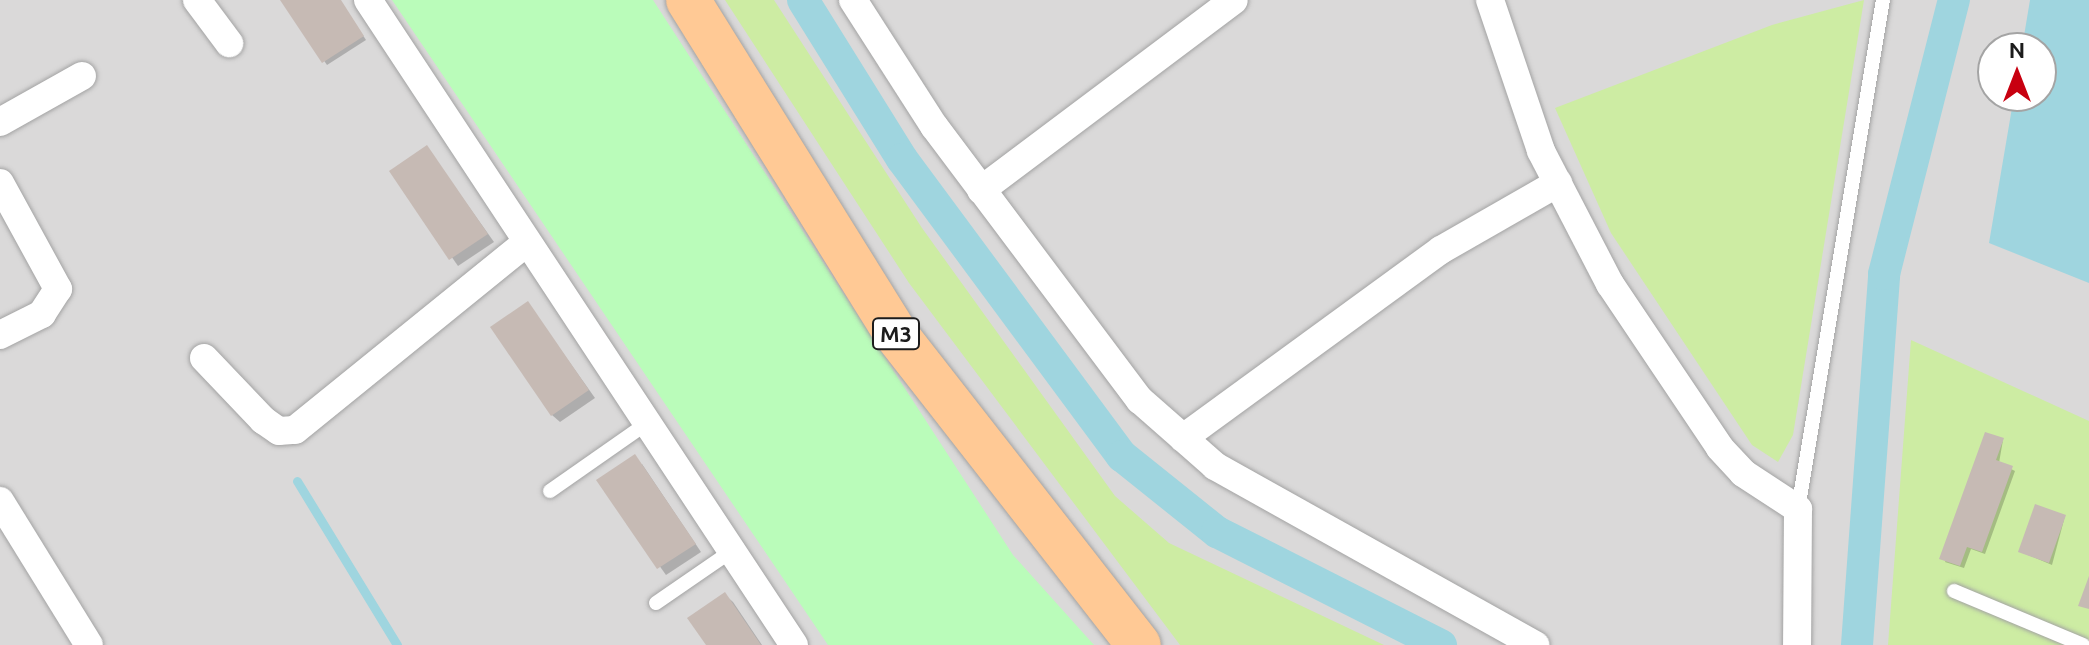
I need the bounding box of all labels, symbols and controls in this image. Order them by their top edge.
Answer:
north arrow [1977,32,2057,112]
text: N [2009,37,2025,62]
road number: M3 [872,316,920,352]

